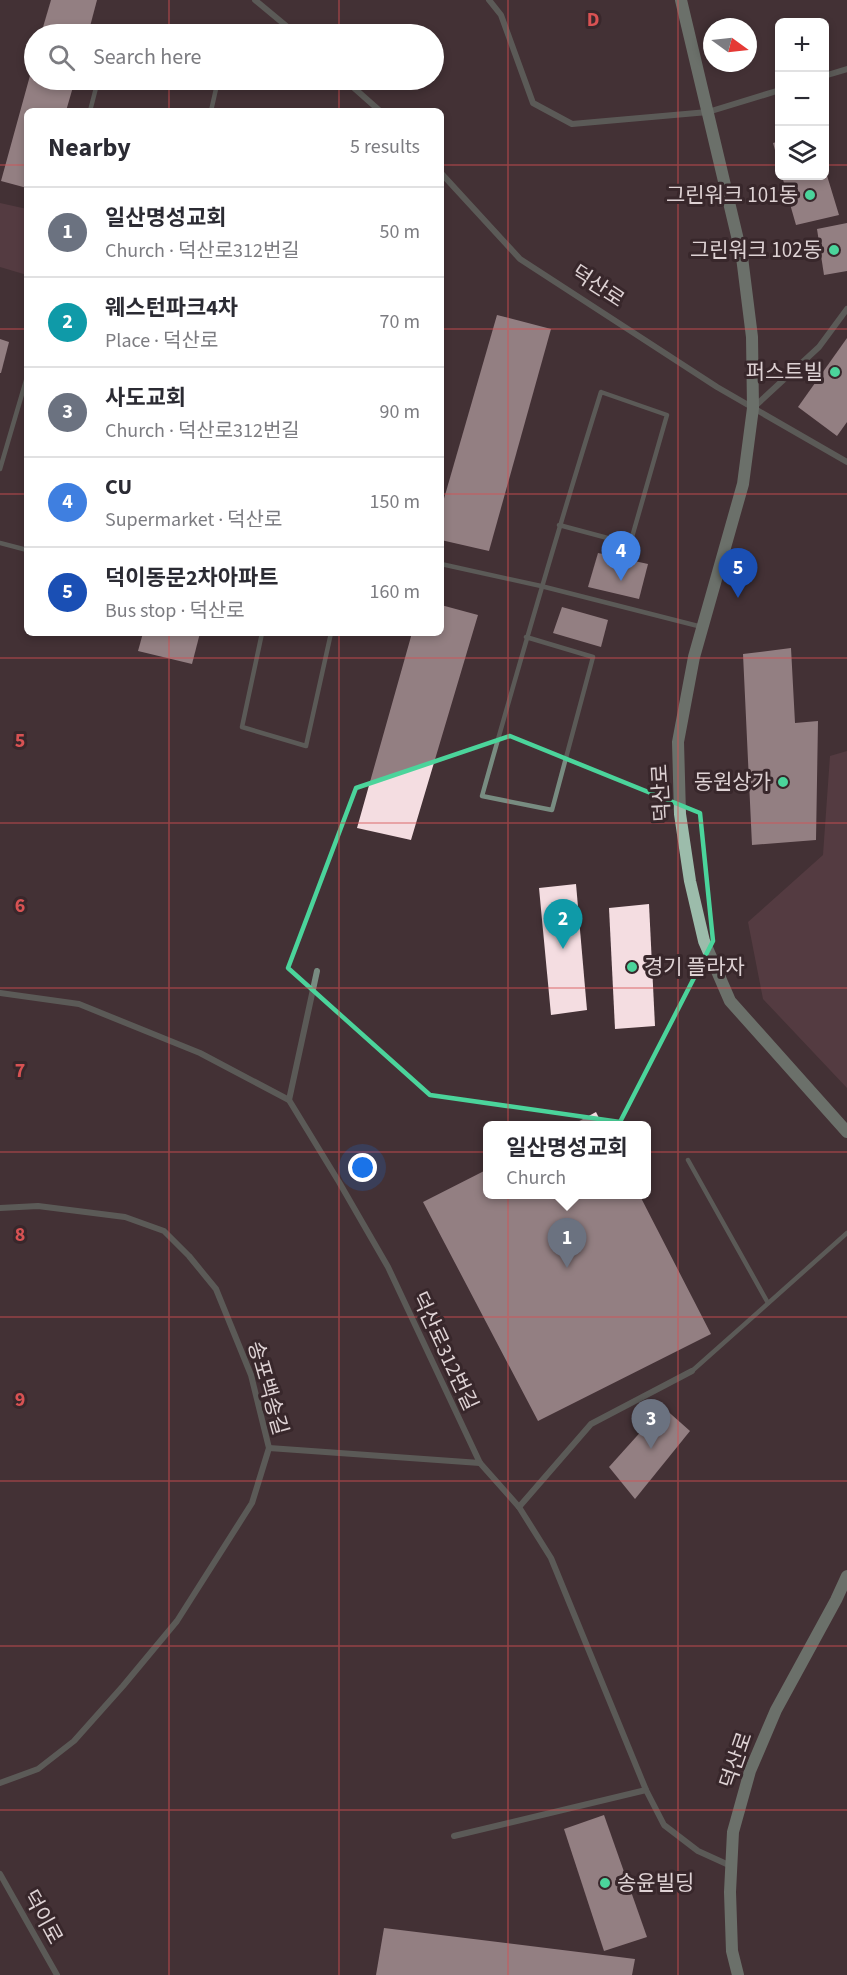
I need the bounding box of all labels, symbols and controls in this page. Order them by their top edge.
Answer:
text: D [587,6,599,34]
north arrow [703,18,757,72]
map controls [775,18,829,180]
button: + [775,18,829,72]
search box [24,24,444,90]
icon: search [45,41,78,74]
text: Search here [93,41,201,73]
button: − [775,72,829,126]
button: layers [775,126,829,180]
text: Nearby [48,129,131,166]
text: 5 results [350,133,420,161]
place label: 그린워크 101동 [666,180,798,210]
marker: 그린워크 101동 [803,188,817,202]
text: 일산명성교회 [105,202,226,234]
text: 1 [62,218,73,246]
text: 50 m [380,218,420,246]
place label: 그린워크 102동 [690,235,822,265]
text: Church · 덕산로312번길 [105,237,300,265]
marker: 그린워크 102동 [827,243,841,257]
street label: 덕산로 [566,258,630,314]
text: 웨스턴파크4차 [105,292,238,324]
text: 2 [62,308,73,336]
text: 70 m [380,308,420,336]
text: Place · 덕산로 [105,327,218,355]
place label: 퍼스트빌 [746,357,823,387]
marker: 퍼스트빌 [828,365,842,379]
text: 사도교회 [105,382,186,414]
text: 3 [62,398,73,426]
text: 90 m [380,398,420,426]
text: Church · 덕산로312번길 [105,417,300,445]
text: CU [105,471,132,503]
text: 4 [62,488,73,516]
text: 150 m [370,488,420,516]
text: Supermarket · 덕산로 [105,506,282,534]
pin: 4 [602,532,640,581]
pin: 5 [718,548,758,598]
text: 덕이동문2차아파트 [105,562,279,594]
text: 5 [62,578,73,606]
text: 160 m [370,578,420,606]
text: Bus stop · 덕산로 [105,597,245,625]
text: 5 [15,727,25,755]
street label: 덕산로 [645,763,677,823]
place label: 동원상가 [694,767,771,797]
marker: 동원상가 [776,775,790,789]
text: 6 [15,892,25,920]
pin: 2 [544,900,582,949]
place label: 경기 플라자 [644,952,745,982]
marker: 경기 플라자 [625,960,639,974]
text: 7 [15,1057,25,1085]
popup [483,1121,651,1199]
text: 일산명성교회 [506,1132,628,1164]
your location [348,1153,377,1182]
text: Church [506,1164,566,1192]
pin: 1 [548,1218,586,1268]
text: 8 [15,1221,25,1249]
street label: 덕산로312번길 [404,1287,486,1415]
street label: 송포백송길 [240,1337,296,1439]
text: 9 [15,1386,25,1414]
pin: 3 [632,1400,670,1449]
street label: 덕산로 [712,1728,760,1792]
place label: 송윤빌딩 [617,1868,694,1898]
marker: 송윤빌딩 [598,1876,612,1890]
street label: 덕이로 [16,1884,70,1950]

